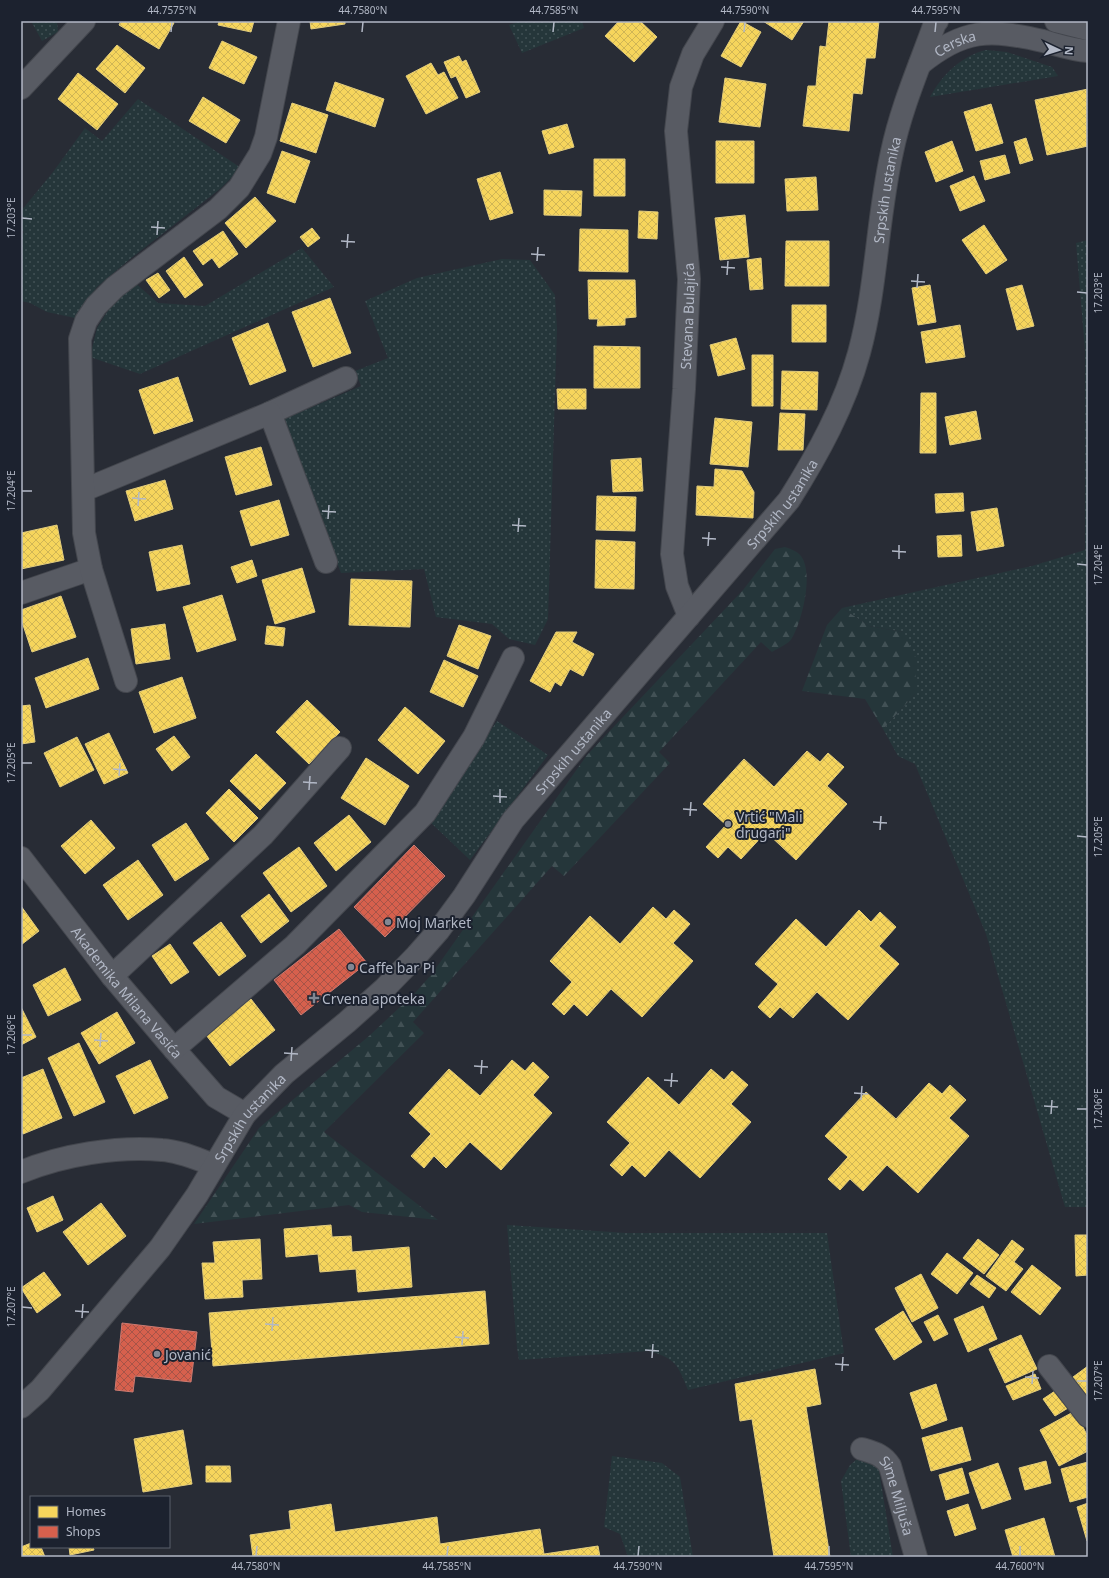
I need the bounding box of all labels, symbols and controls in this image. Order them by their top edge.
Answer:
text: 44.7575°N [148,3,196,17]
text: 44.7580°N [339,3,387,17]
text: 44.7585°N [530,3,578,17]
text: 44.7590°N [721,3,769,17]
text: 44.7595°N [912,3,960,17]
street label: Cerska [930,26,978,61]
north arrow [1039,30,1079,70]
text: N [1062,46,1077,56]
street label: Srpskih ustanika [868,135,905,245]
text: 17.203°E [4,197,18,239]
street label: Stevana Bulajića [675,262,699,370]
text: 17.203°E [1091,272,1105,314]
street label: Srpskih ustanika [742,455,821,553]
text: 17.204°E [4,470,18,512]
text: 17.204°E [1091,544,1105,586]
street label: Srpskih ustanika [530,704,615,798]
text: 17.205°E [4,742,18,784]
place label: Vrtić "Mali drugari" [736,807,803,842]
text: 17.205°E [1091,816,1105,858]
marker: Vrtić "Mali drugari" [723,819,733,829]
place label: Moj Market [396,913,471,932]
marker: Moj Market [383,917,393,927]
street label: Akademika Milana Vasića [67,922,187,1062]
place label: Caffe bar Pi [359,958,435,977]
marker: Caffe bar Pi [346,962,356,972]
place label: Crvena apoteka [322,989,425,1008]
marker: Crvena apoteka [309,993,319,1003]
text: 17.206°E [4,1014,18,1056]
street label: Srpskih ustanika [209,1069,289,1166]
text: 17.206°E [1091,1088,1105,1130]
text: 17.207°E [4,1286,18,1328]
place label: Jovanić [163,1345,211,1364]
marker: Jovanić [152,1349,162,1359]
text: 17.207°E [1091,1360,1105,1402]
street label: Sime Miljuša [876,1451,919,1538]
legend [30,1496,170,1548]
text: Homes [66,1503,106,1520]
text: Shops [66,1523,101,1540]
text: 44.7580°N [232,1559,280,1573]
text: 44.7585°N [423,1559,471,1573]
text: 44.7590°N [614,1559,662,1573]
text: 44.7595°N [805,1559,853,1573]
text: 44.7600°N [996,1559,1044,1573]

